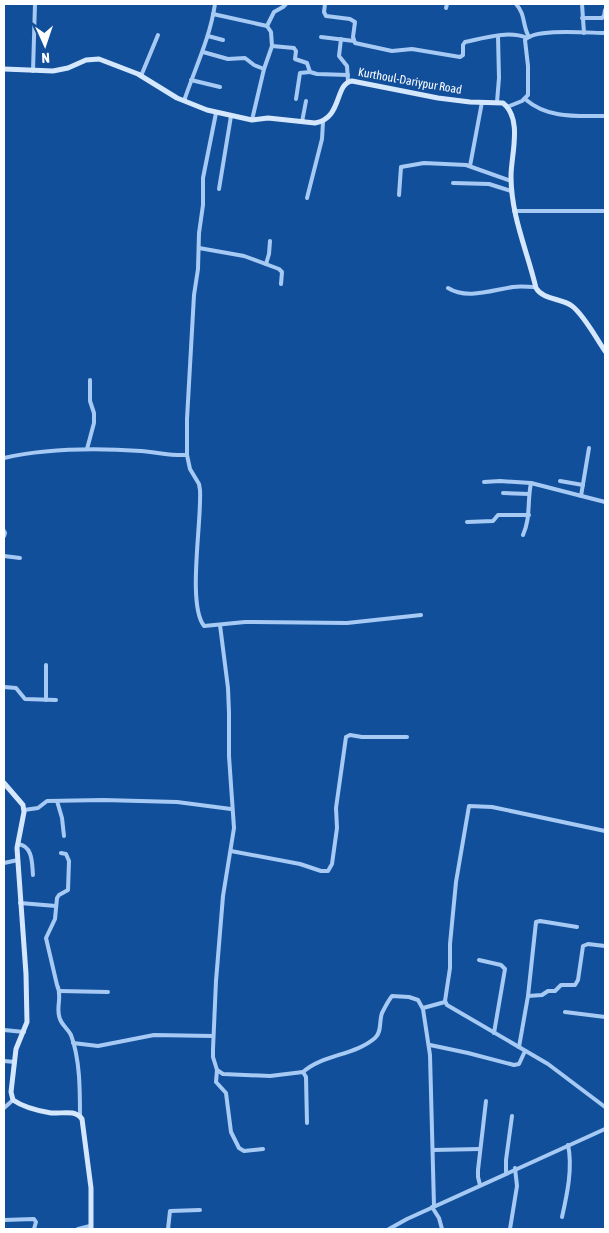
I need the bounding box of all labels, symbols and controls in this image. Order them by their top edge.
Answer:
north arrow [20,20,70,70]
text: N [41,50,50,66]
street label: Kurthoul-Dariypur Road [357,65,463,97]

